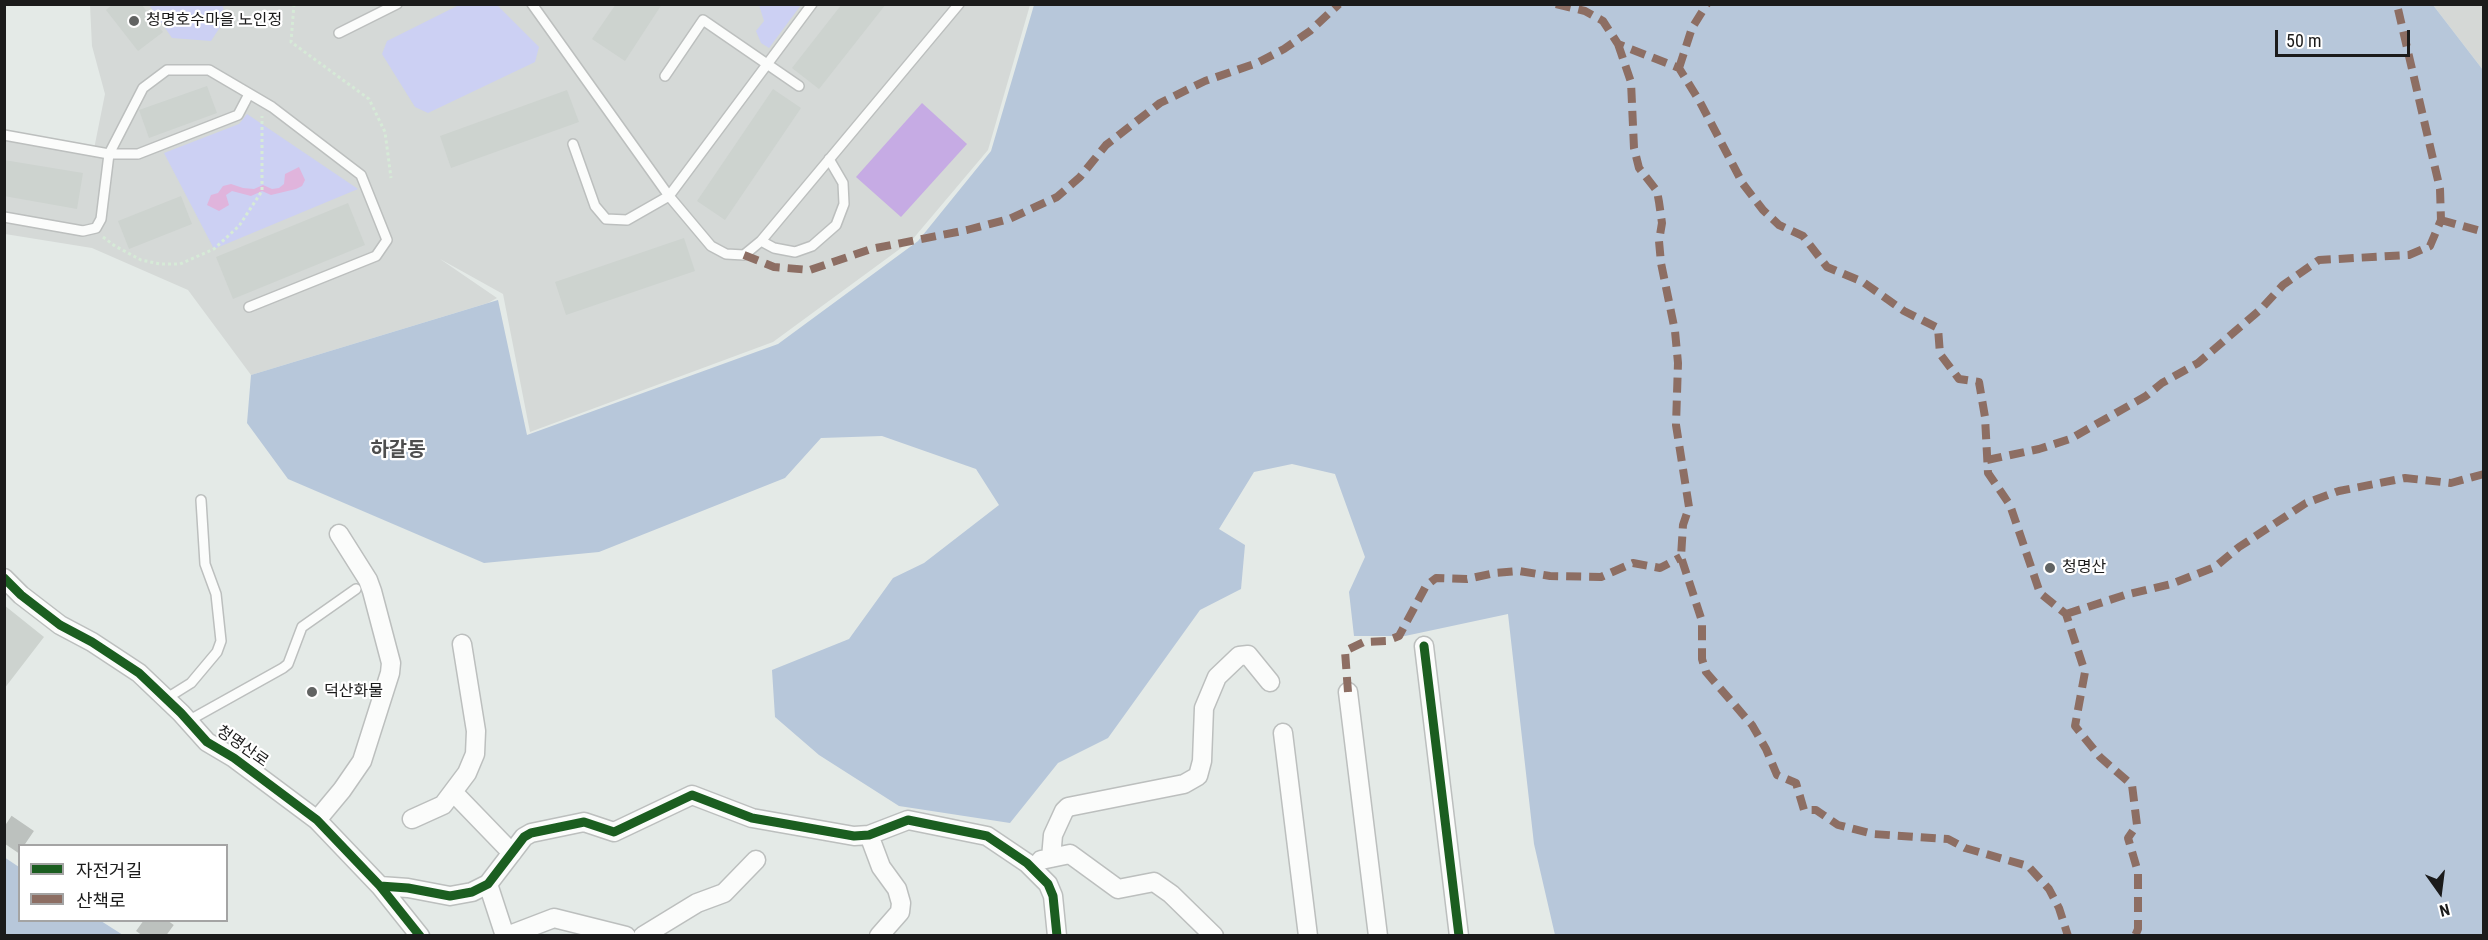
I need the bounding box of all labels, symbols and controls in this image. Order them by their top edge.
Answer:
place label: 청명호수마을 노인정 [146,11,282,31]
marker: 청명호수마을 노인정 [127,14,141,28]
scale bar [2278,18,2413,56]
text: 50 m [2286,30,2321,51]
district label: 하갈동 [370,439,426,463]
place label: 청명산 [2062,558,2106,578]
marker: 청명산 [2043,561,2057,575]
place label: 덕산화물 [324,682,383,702]
marker: 덕산화물 [305,685,319,699]
street label: 청명산로 [212,722,272,772]
legend [18,844,228,922]
text: 자전거길 [76,860,142,881]
north arrow [2410,862,2470,922]
text: 산책로 [76,890,126,911]
text: N [2437,900,2452,920]

